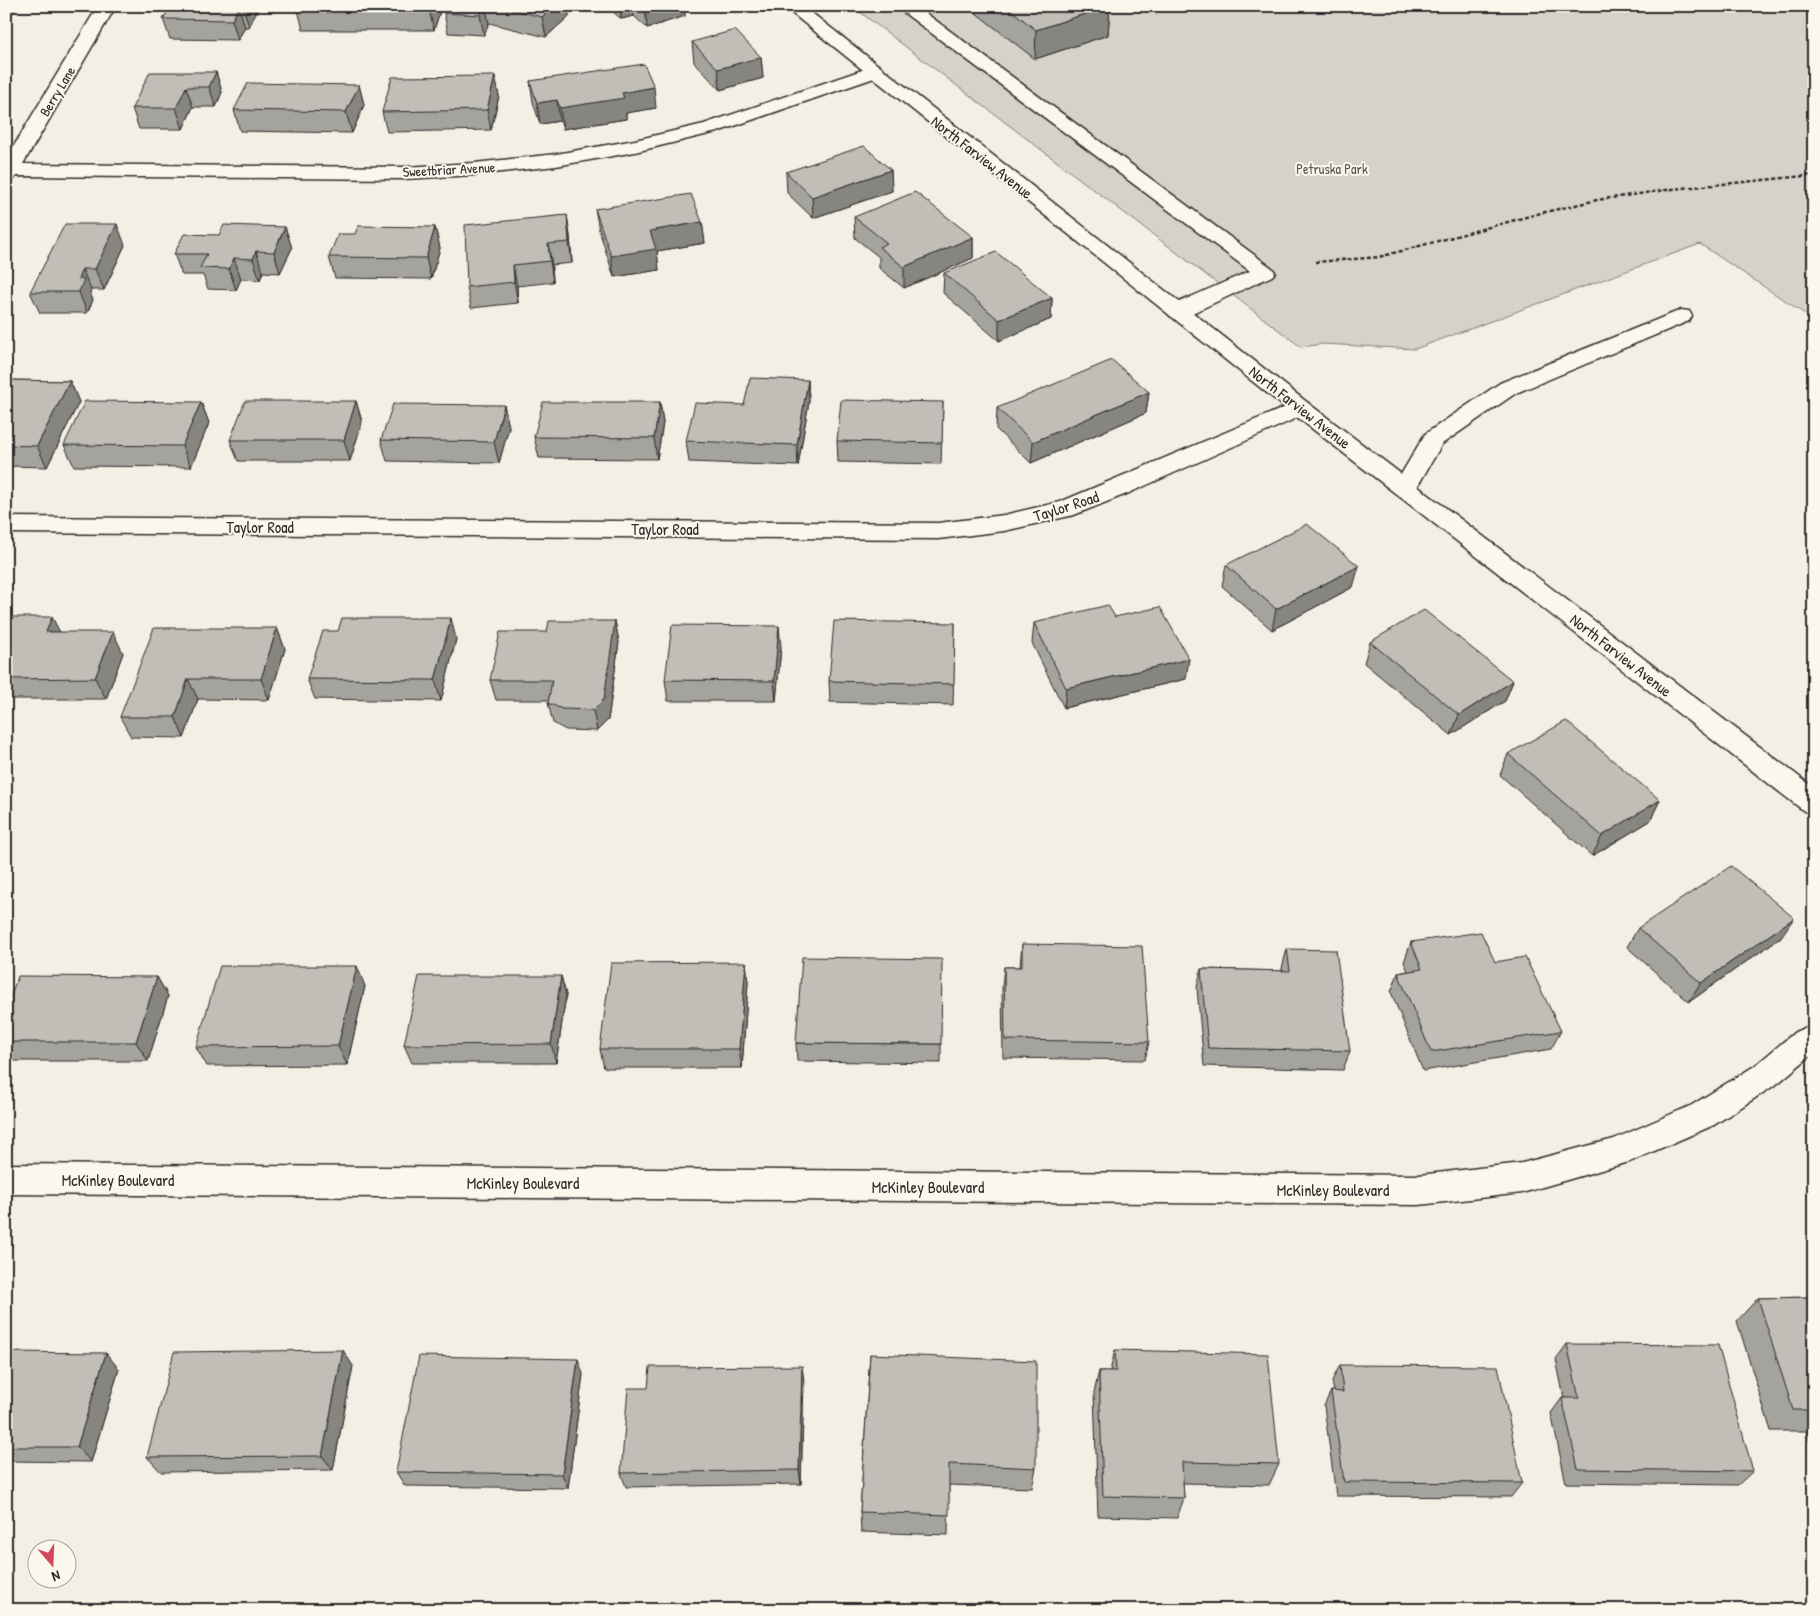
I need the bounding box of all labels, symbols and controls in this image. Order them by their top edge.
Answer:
street label: Berry Lane [35,62,80,120]
street label: North Farview Avenue [927,110,1038,204]
street label: Sweetbriar Avenue [402,157,496,181]
park label: Petruska Park [1296,159,1368,178]
street label: North Farview Avenue [1245,360,1356,454]
street label: Taylor Road [1031,485,1101,527]
street label: Taylor Road [226,516,294,538]
street label: Taylor Road [631,518,699,540]
street label: North Farview Avenue [1566,608,1677,702]
street label: McKinley Boulevard [62,1169,174,1191]
street label: McKinley Boulevard [467,1172,579,1194]
street label: McKinley Boulevard [872,1176,984,1198]
street label: McKinley Boulevard [1277,1179,1389,1201]
north arrow [28,1538,78,1588]
text: N [49,1567,63,1587]

